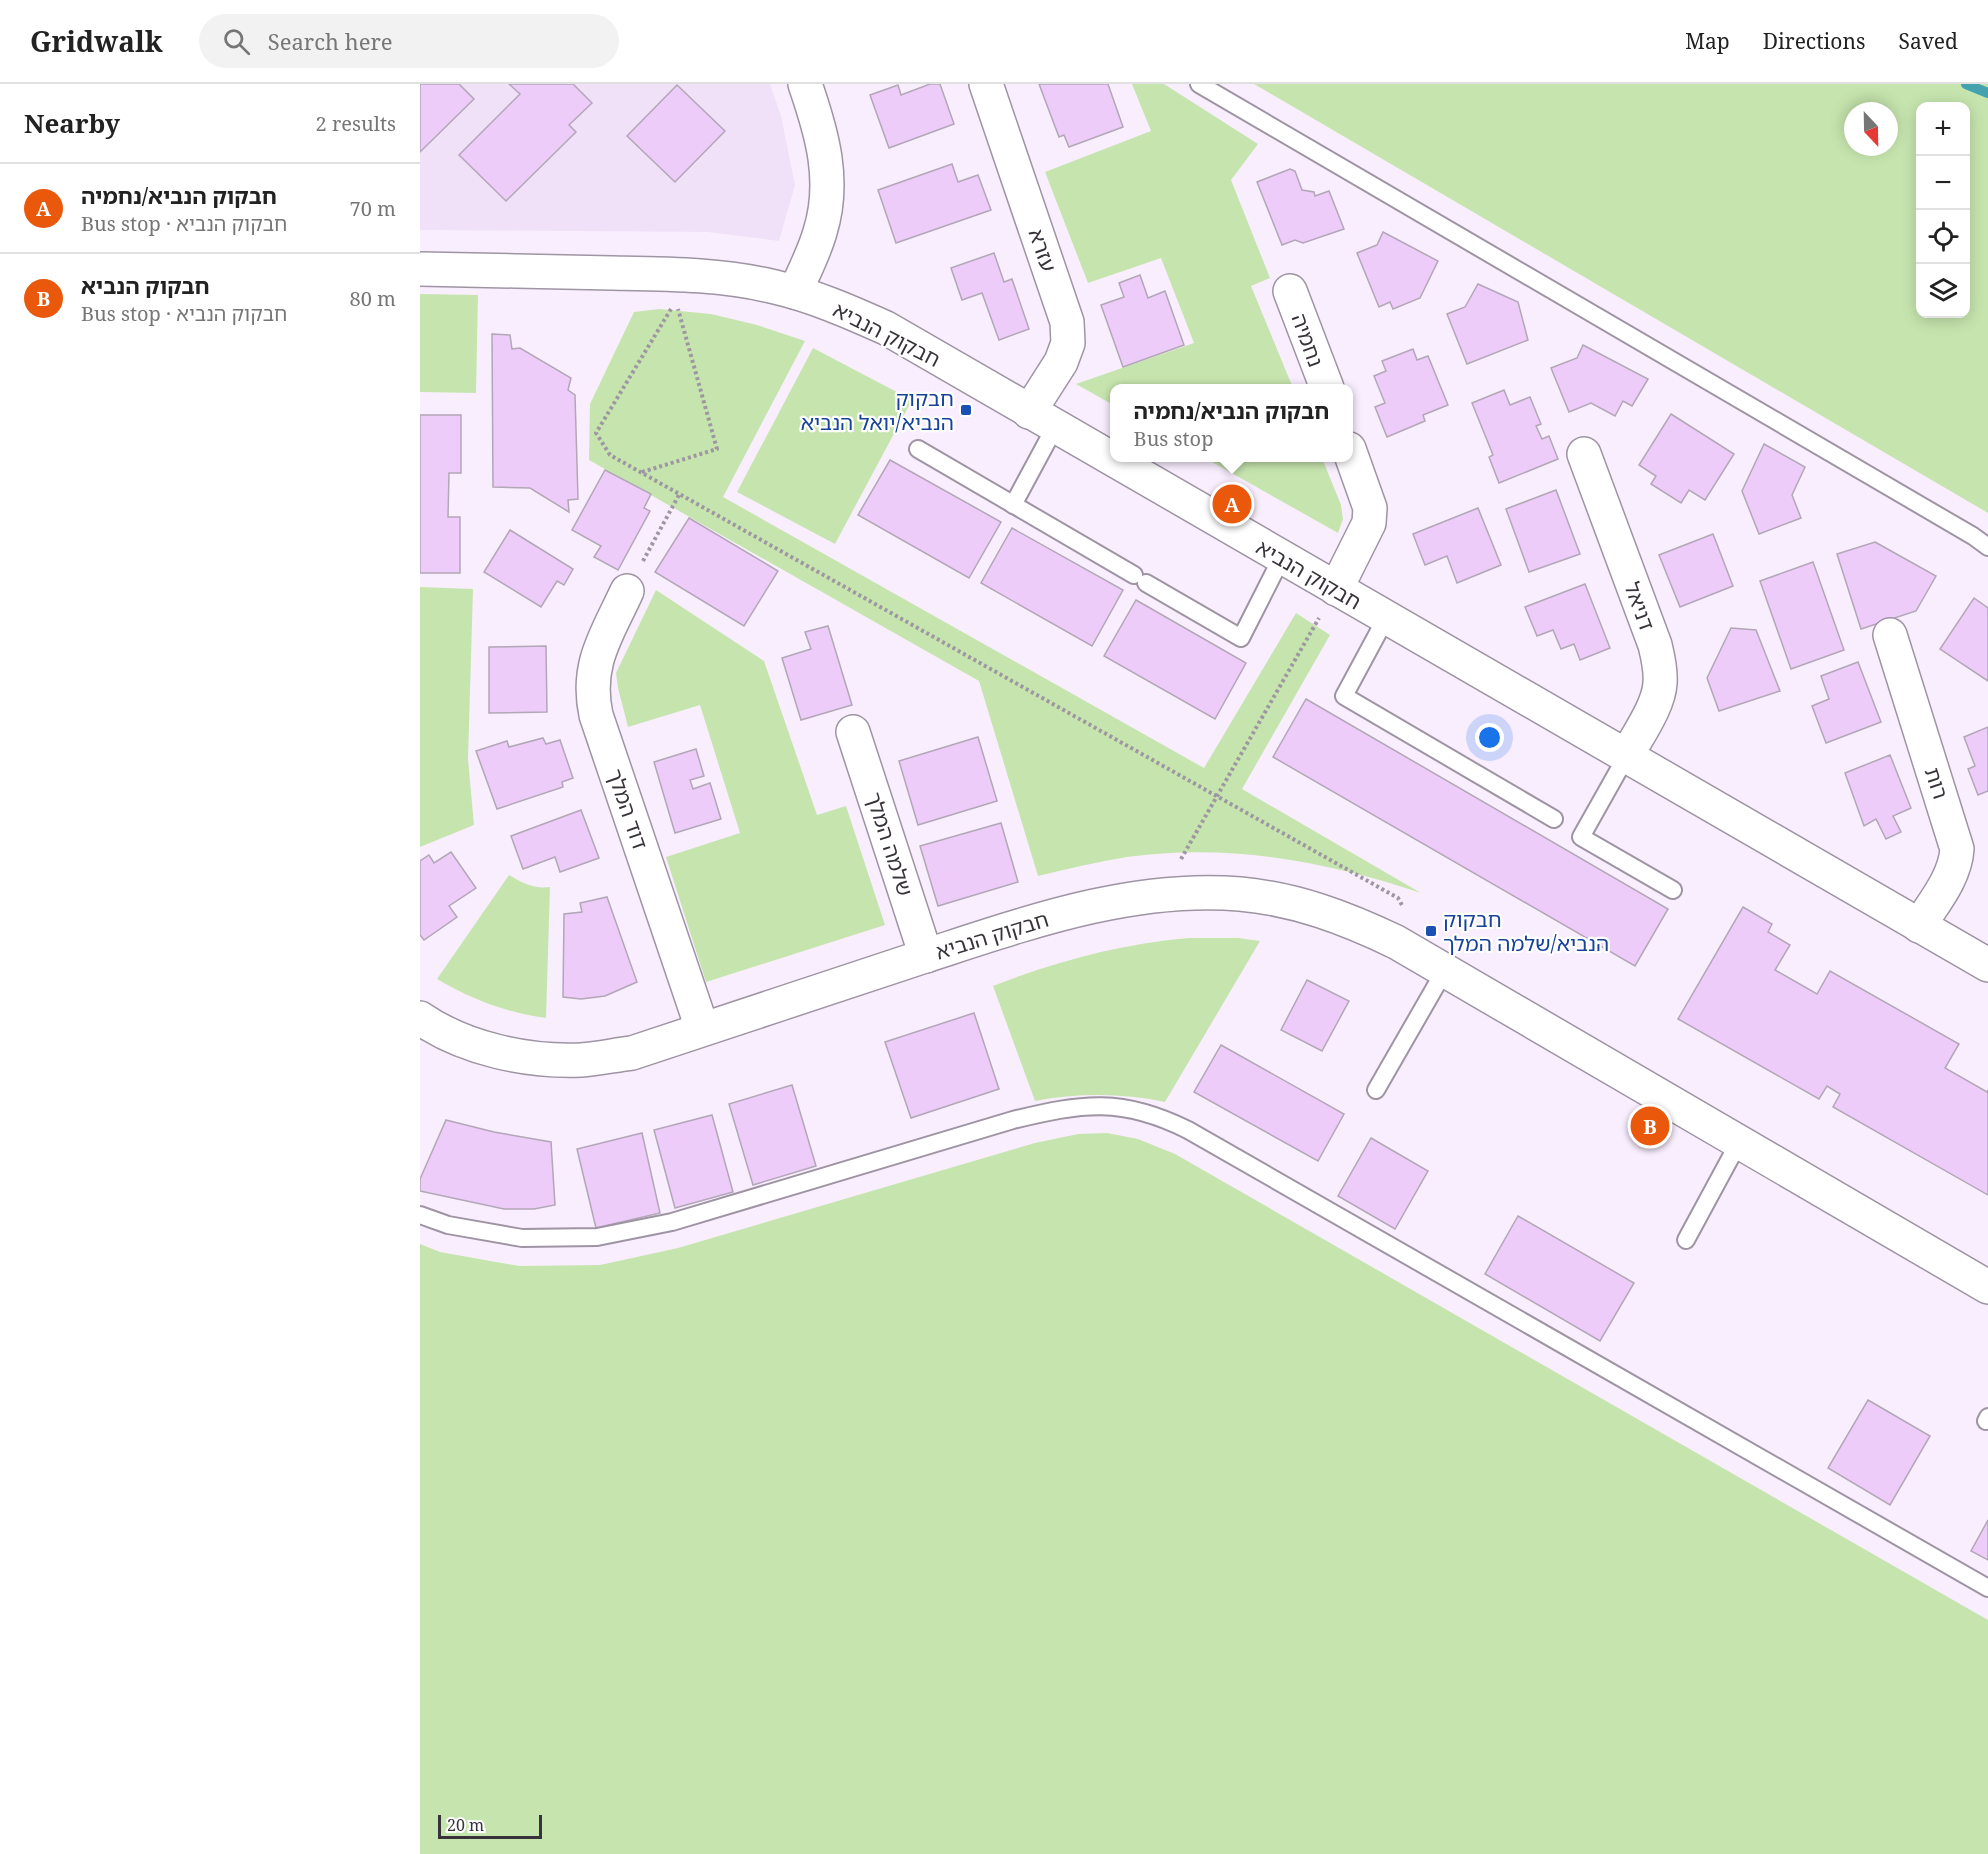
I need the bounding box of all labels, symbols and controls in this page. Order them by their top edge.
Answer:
search box [199,14,619,68]
text: Gridwalk [30,22,163,60]
icon: search [220,25,253,58]
text: Search here [268,26,393,56]
text: Map [1685,27,1730,55]
text: Directions [1763,27,1865,55]
text: Saved [1898,27,1958,55]
north arrow [1844,102,1898,156]
map controls [1916,102,1970,318]
button: + [1916,102,1970,156]
text: Nearby [24,105,120,141]
text: 2 results [316,110,396,137]
button: − [1916,156,1970,210]
text: חבקוק הנביא/נחמיה [81,180,277,210]
text: A [36,195,51,222]
text: 70 m [350,195,396,222]
text: Bus stop · חבקוק הנביא [81,210,287,237]
button: locate [1916,210,1970,264]
street label: עזרא [1023,225,1063,275]
button: layers [1916,264,1970,318]
text: חבקוק הנביא [81,270,210,300]
text: B [37,285,50,312]
text: 80 m [350,285,396,312]
street label: חבקוק הנביא [829,295,945,373]
text: Bus stop · חבקוק הנביא [81,300,287,327]
street label: נחמיה [1285,310,1331,370]
place label: חבקוק הנביא/יואל הנביא [801,384,954,436]
popup [1110,384,1353,462]
text: חבקוק הנביא/נחמיה [1134,395,1329,425]
marker: חבקוק הנביא/יואל הנביא [959,403,973,417]
text: Bus stop [1134,425,1213,452]
pin: A [1212,482,1252,526]
street label: חבקוק הנביא [1251,533,1367,615]
street label: דניאל [1618,578,1662,634]
your location [1475,723,1504,752]
street label: רות [1919,764,1955,802]
street label: דוד המלך [601,765,655,853]
street label: שלמה המלך [860,789,920,899]
street label: חבקוק הנביא [932,905,1052,965]
place label: חבקוק הנביא/שלמה המלך [1443,905,1609,957]
marker: חבקוק הנביא/שלמה המלך [1424,924,1438,938]
pin: B [1630,1104,1670,1148]
scale bar [438,1812,542,1840]
text: 20 m [447,1814,484,1836]

